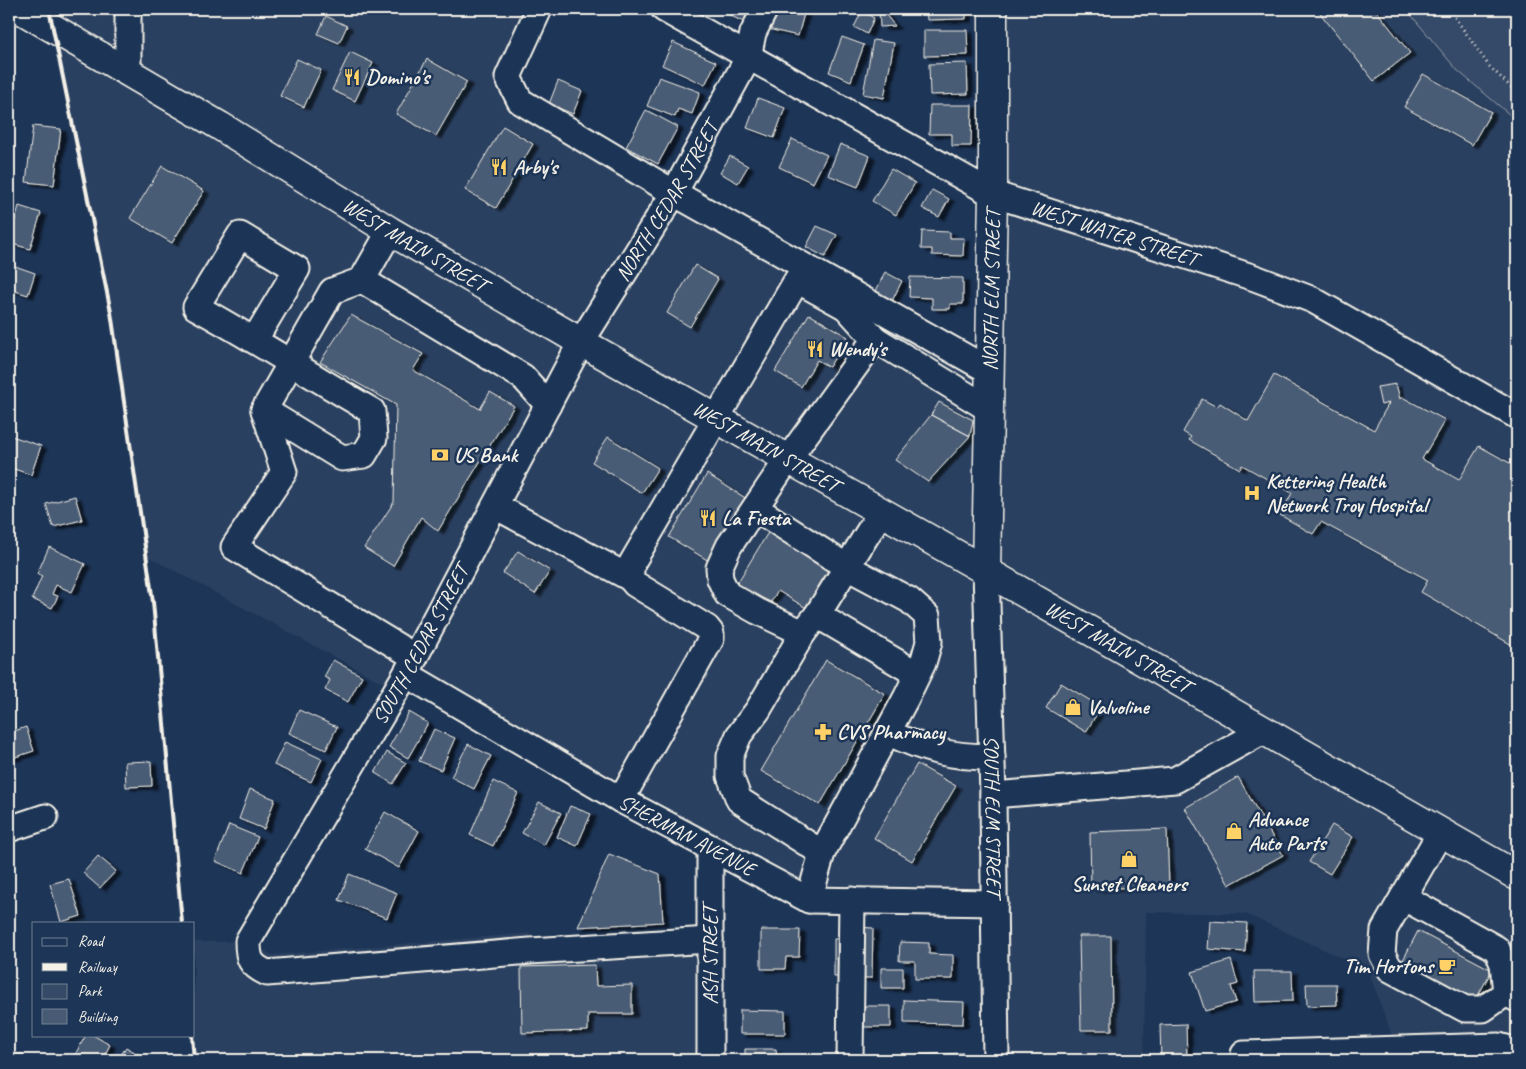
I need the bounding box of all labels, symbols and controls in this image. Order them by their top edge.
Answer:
place label: Domino's [366,64,432,90]
restaurant icon: Domino's [342,67,362,87]
street label: NORTH CEDAR STREET [609,112,726,286]
place label: Arby's [513,154,560,180]
restaurant icon: Arby's [489,157,509,177]
street label: WEST MAIN STREET [338,192,497,300]
street label: WEST WATER STREET [1028,194,1205,273]
street label: NORTH ELM STREET [977,205,1006,371]
place label: Wendy's [829,336,889,362]
restaurant icon: Wendy's [805,339,825,359]
street label: WEST MAIN STREET [688,395,848,501]
place label: US Bank [454,442,520,468]
bank icon: US Bank [430,445,450,465]
place label: Kettering Health Network Troy Hospital [1266,468,1431,518]
hospital icon: Kettering Health Network Troy Hospital [1242,483,1262,503]
place label: La Fiesta [722,505,792,531]
restaurant icon: La Fiesta [698,508,718,528]
street label: SOUTH CEDAR STREET [366,556,476,729]
street label: WEST MAIN STREET [1041,595,1200,702]
place label: Valvoline [1087,694,1150,720]
shop icon: Valvoline [1063,697,1083,717]
place label: CVS Pharmacy [837,719,947,746]
pharmacy icon: CVS Pharmacy [813,722,833,742]
street label: SOUTH ELM STREET [978,735,1007,902]
street label: SHERMAN AVENUE [614,788,762,883]
place label: Advance Auto Parts [1248,806,1328,856]
shop icon: Advance Auto Parts [1224,821,1244,841]
shop icon: Sunset Cleaners [1119,849,1139,869]
place label: Sunset Cleaners [1071,871,1189,897]
street label: ASH STREET [697,900,723,1005]
legend [32,922,195,1036]
text: Road [78,932,105,951]
place label: Tim Hortons [1343,953,1436,979]
cafe icon: Tim Hortons [1437,956,1457,976]
text: Railway [78,958,119,977]
text: Park [78,982,103,1001]
text: Building [78,1008,118,1027]

